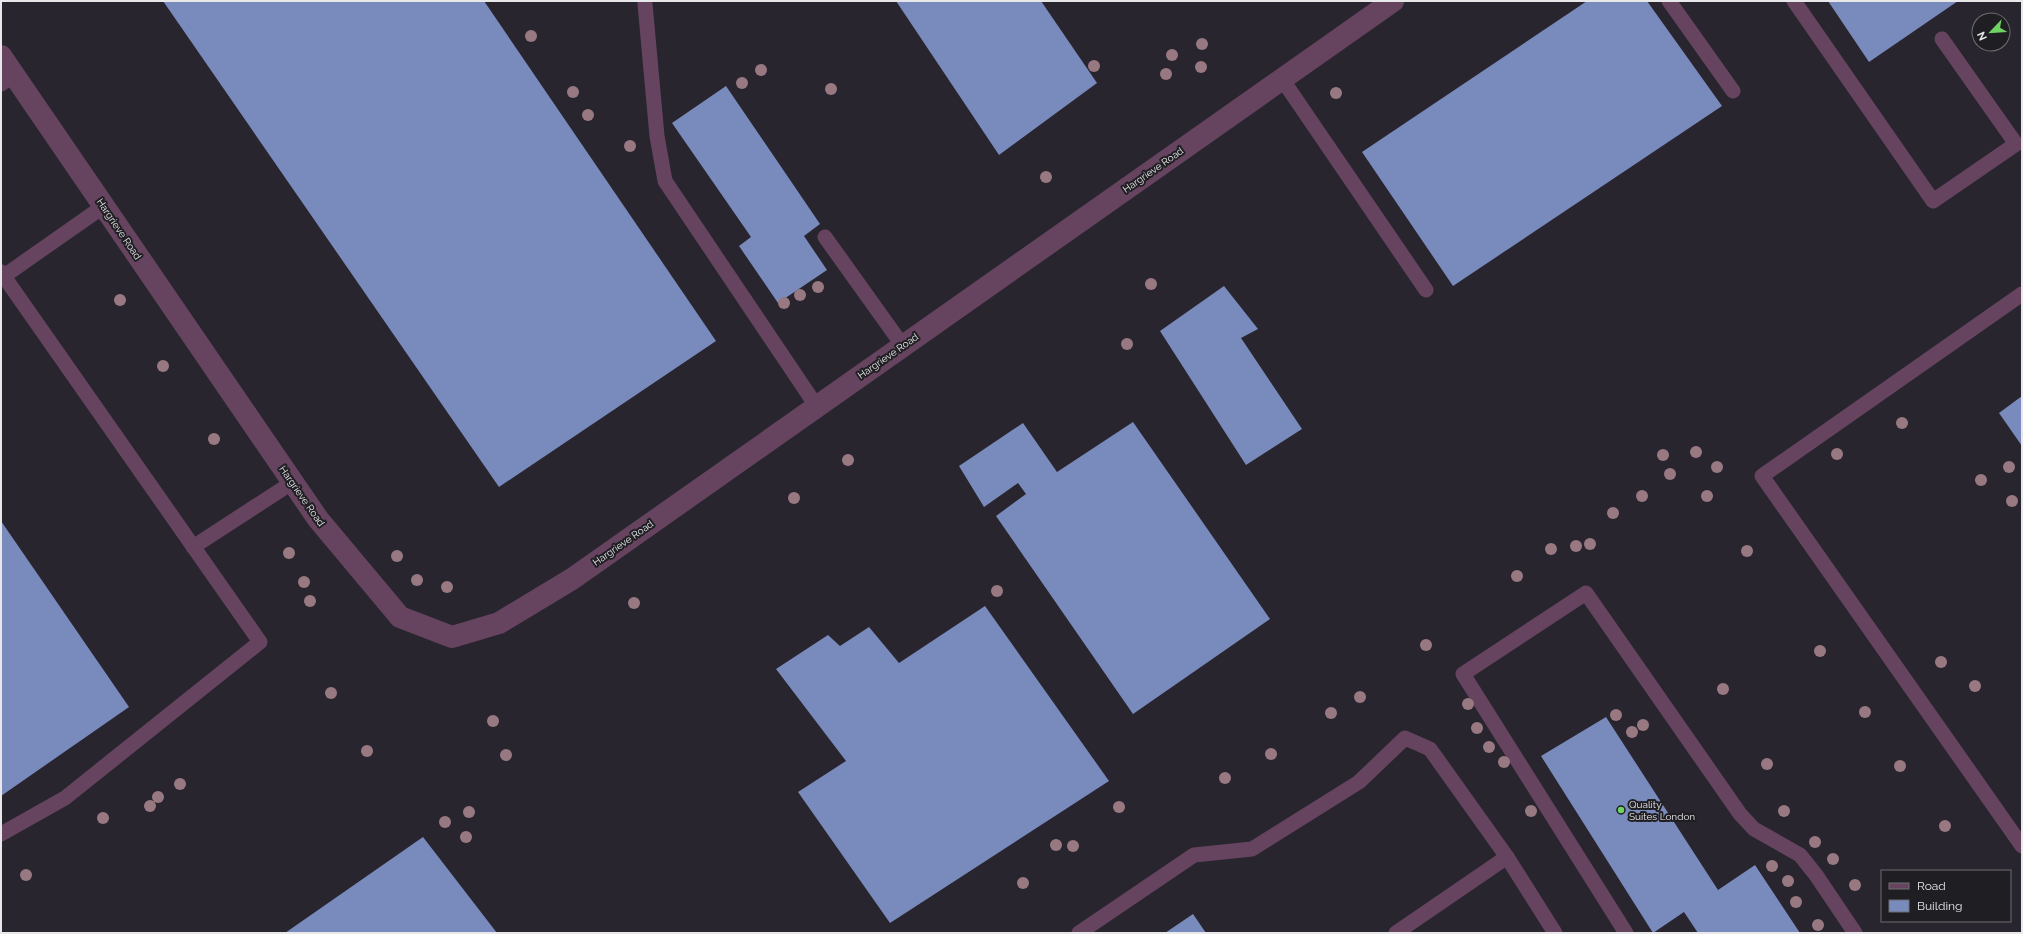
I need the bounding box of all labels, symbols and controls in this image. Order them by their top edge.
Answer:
north arrow [1971,12,2011,52]
text: N [1975,29,1990,43]
street label: Hargrieve Road [1121,145,1185,195]
street label: Hargrieve Road [95,196,143,262]
street label: Hargrieve Road [856,331,920,381]
street label: Hargrieve Road [277,464,327,528]
street label: Hargrieve Road [591,518,655,568]
place label: Quality Suites London [1629,799,1695,822]
marker: Quality Suites London [1616,805,1626,815]
legend [1881,870,2011,922]
text: Road [1917,879,1946,893]
text: Building [1917,899,1963,913]

